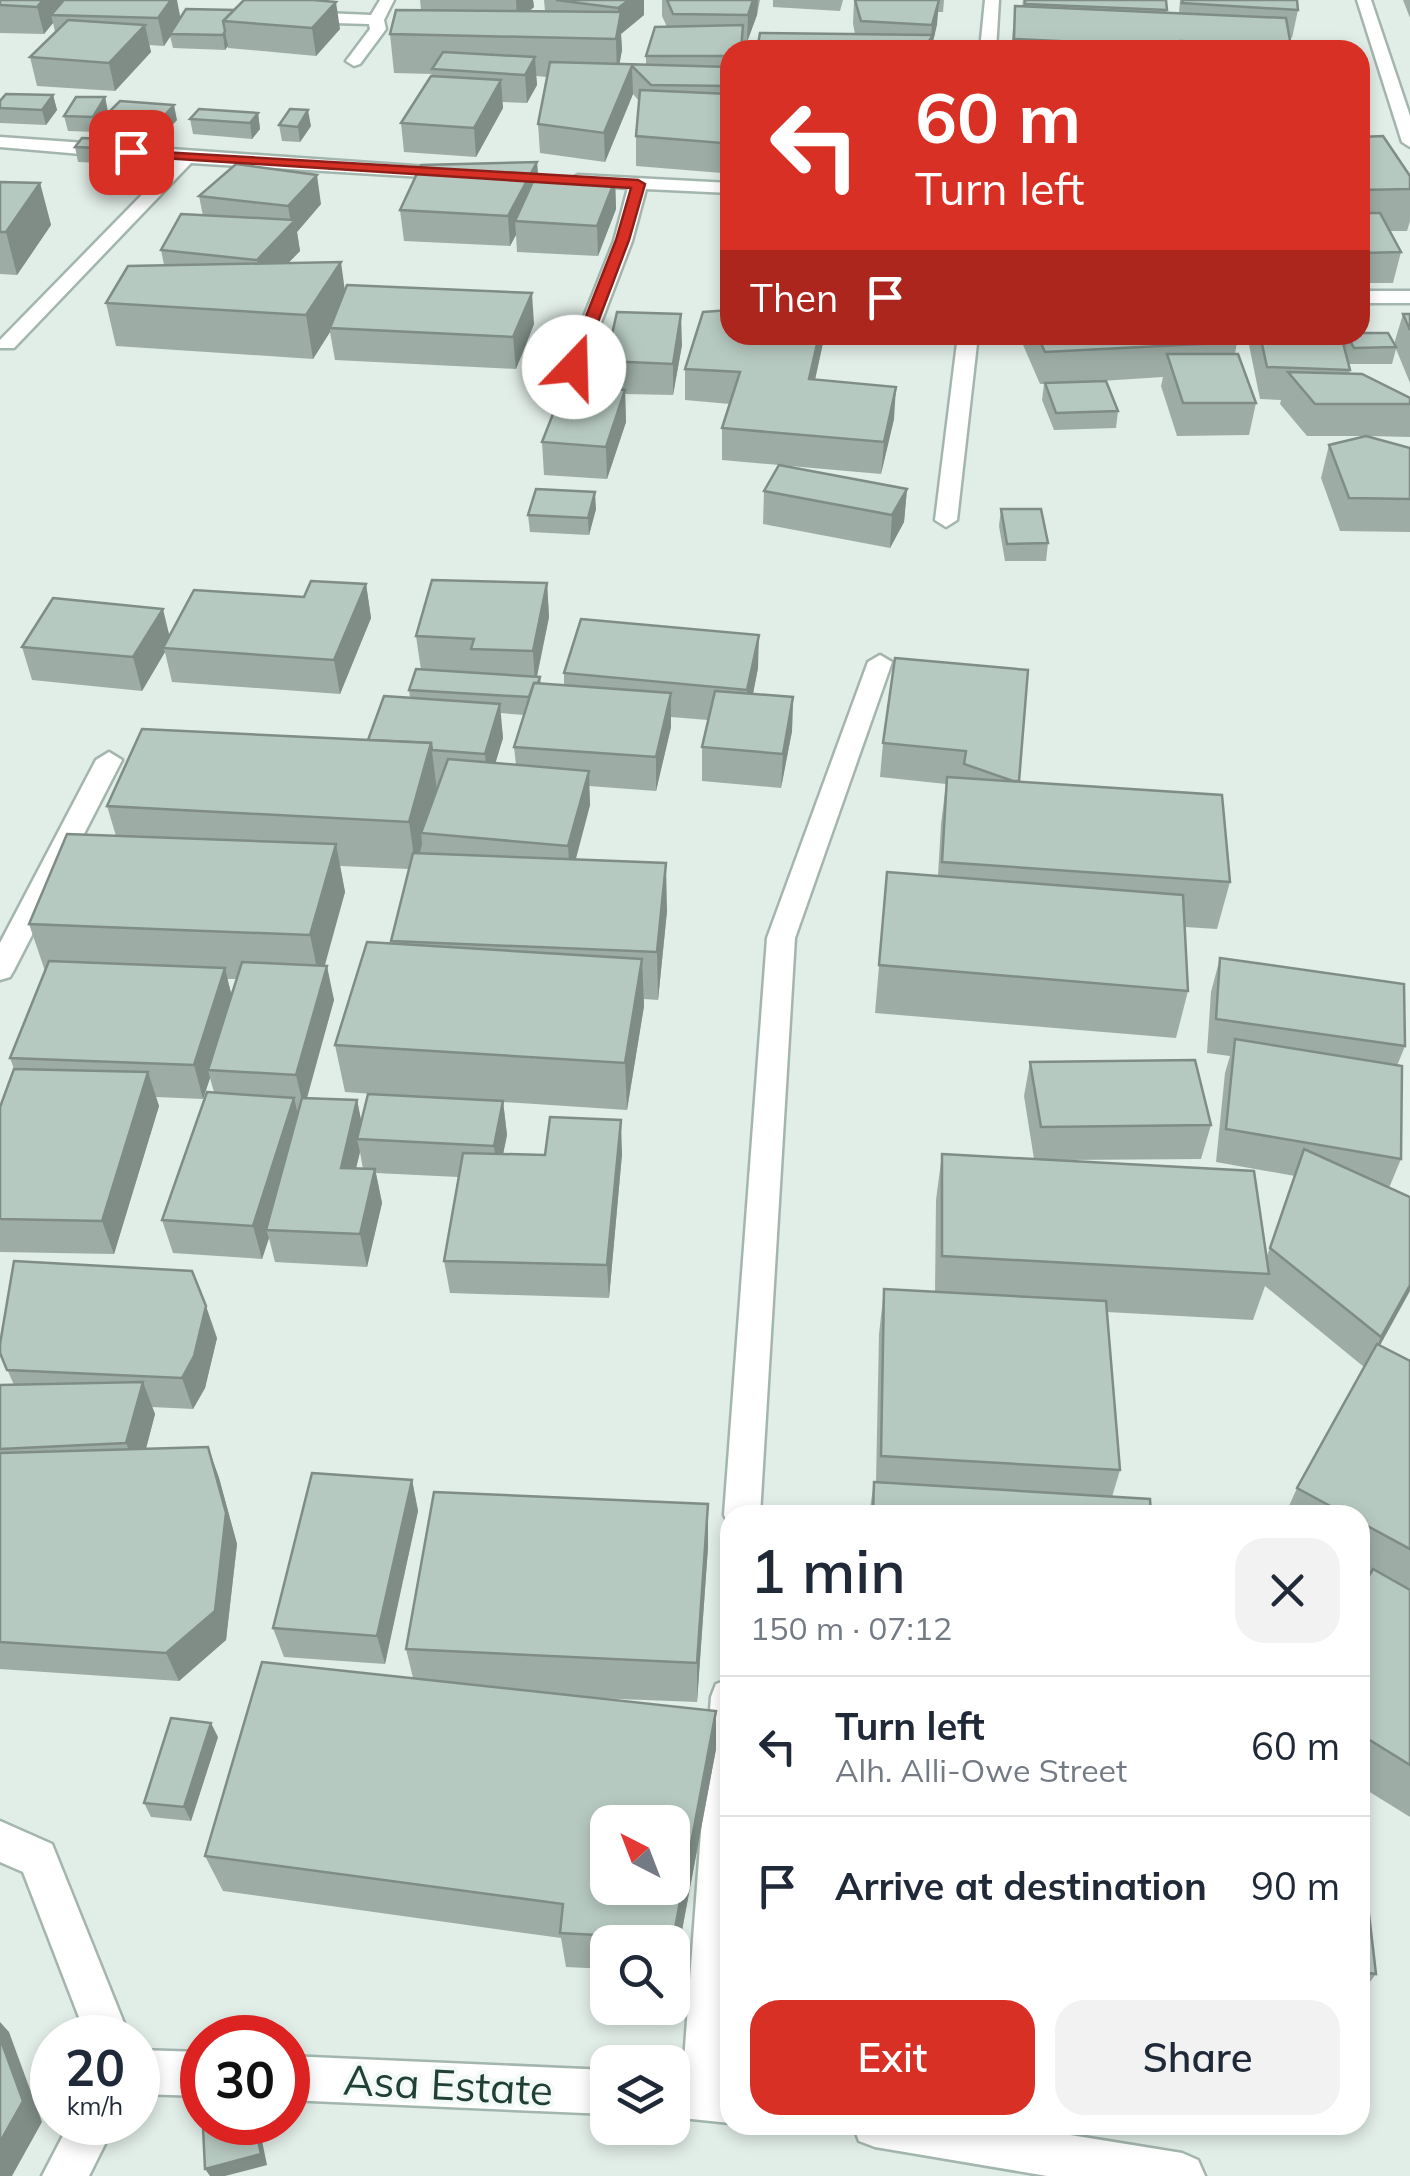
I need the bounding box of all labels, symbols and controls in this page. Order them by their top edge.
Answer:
text: 60 m [915,73,1081,161]
icon: left [750,80,880,210]
pin [89,110,174,195]
icon: arrive [104,125,159,180]
text: Turn left [915,160,1084,216]
icon: arrive [858,270,913,325]
text: Then [750,274,838,322]
position arrow [522,315,626,419]
text: 1 min [750,1533,906,1608]
button: close [1235,1538,1340,1643]
text: 150 m · 07:12 [750,1608,952,1648]
text: Turn left [835,1702,985,1750]
icon: left [750,1719,805,1774]
text: 60 m [1251,1722,1340,1770]
text: Alh. Alli-Owe Street [835,1750,1127,1790]
north arrow [590,1805,690,1905]
map controls [590,1805,690,2145]
icon: arrive [750,1859,805,1914]
text: Arrive at destination [835,1862,1207,1910]
text: 90 m [1251,1862,1340,1910]
button: search [590,1925,690,2025]
button: Exit [750,2000,1035,2115]
button: Share [1055,2000,1340,2115]
speed limit sign: 30 [180,2015,310,2145]
text: 20 [65,2036,125,2099]
button: layers [590,2045,690,2145]
street label: Asa Estate [342,2053,554,2116]
text: km/h [67,2090,123,2121]

